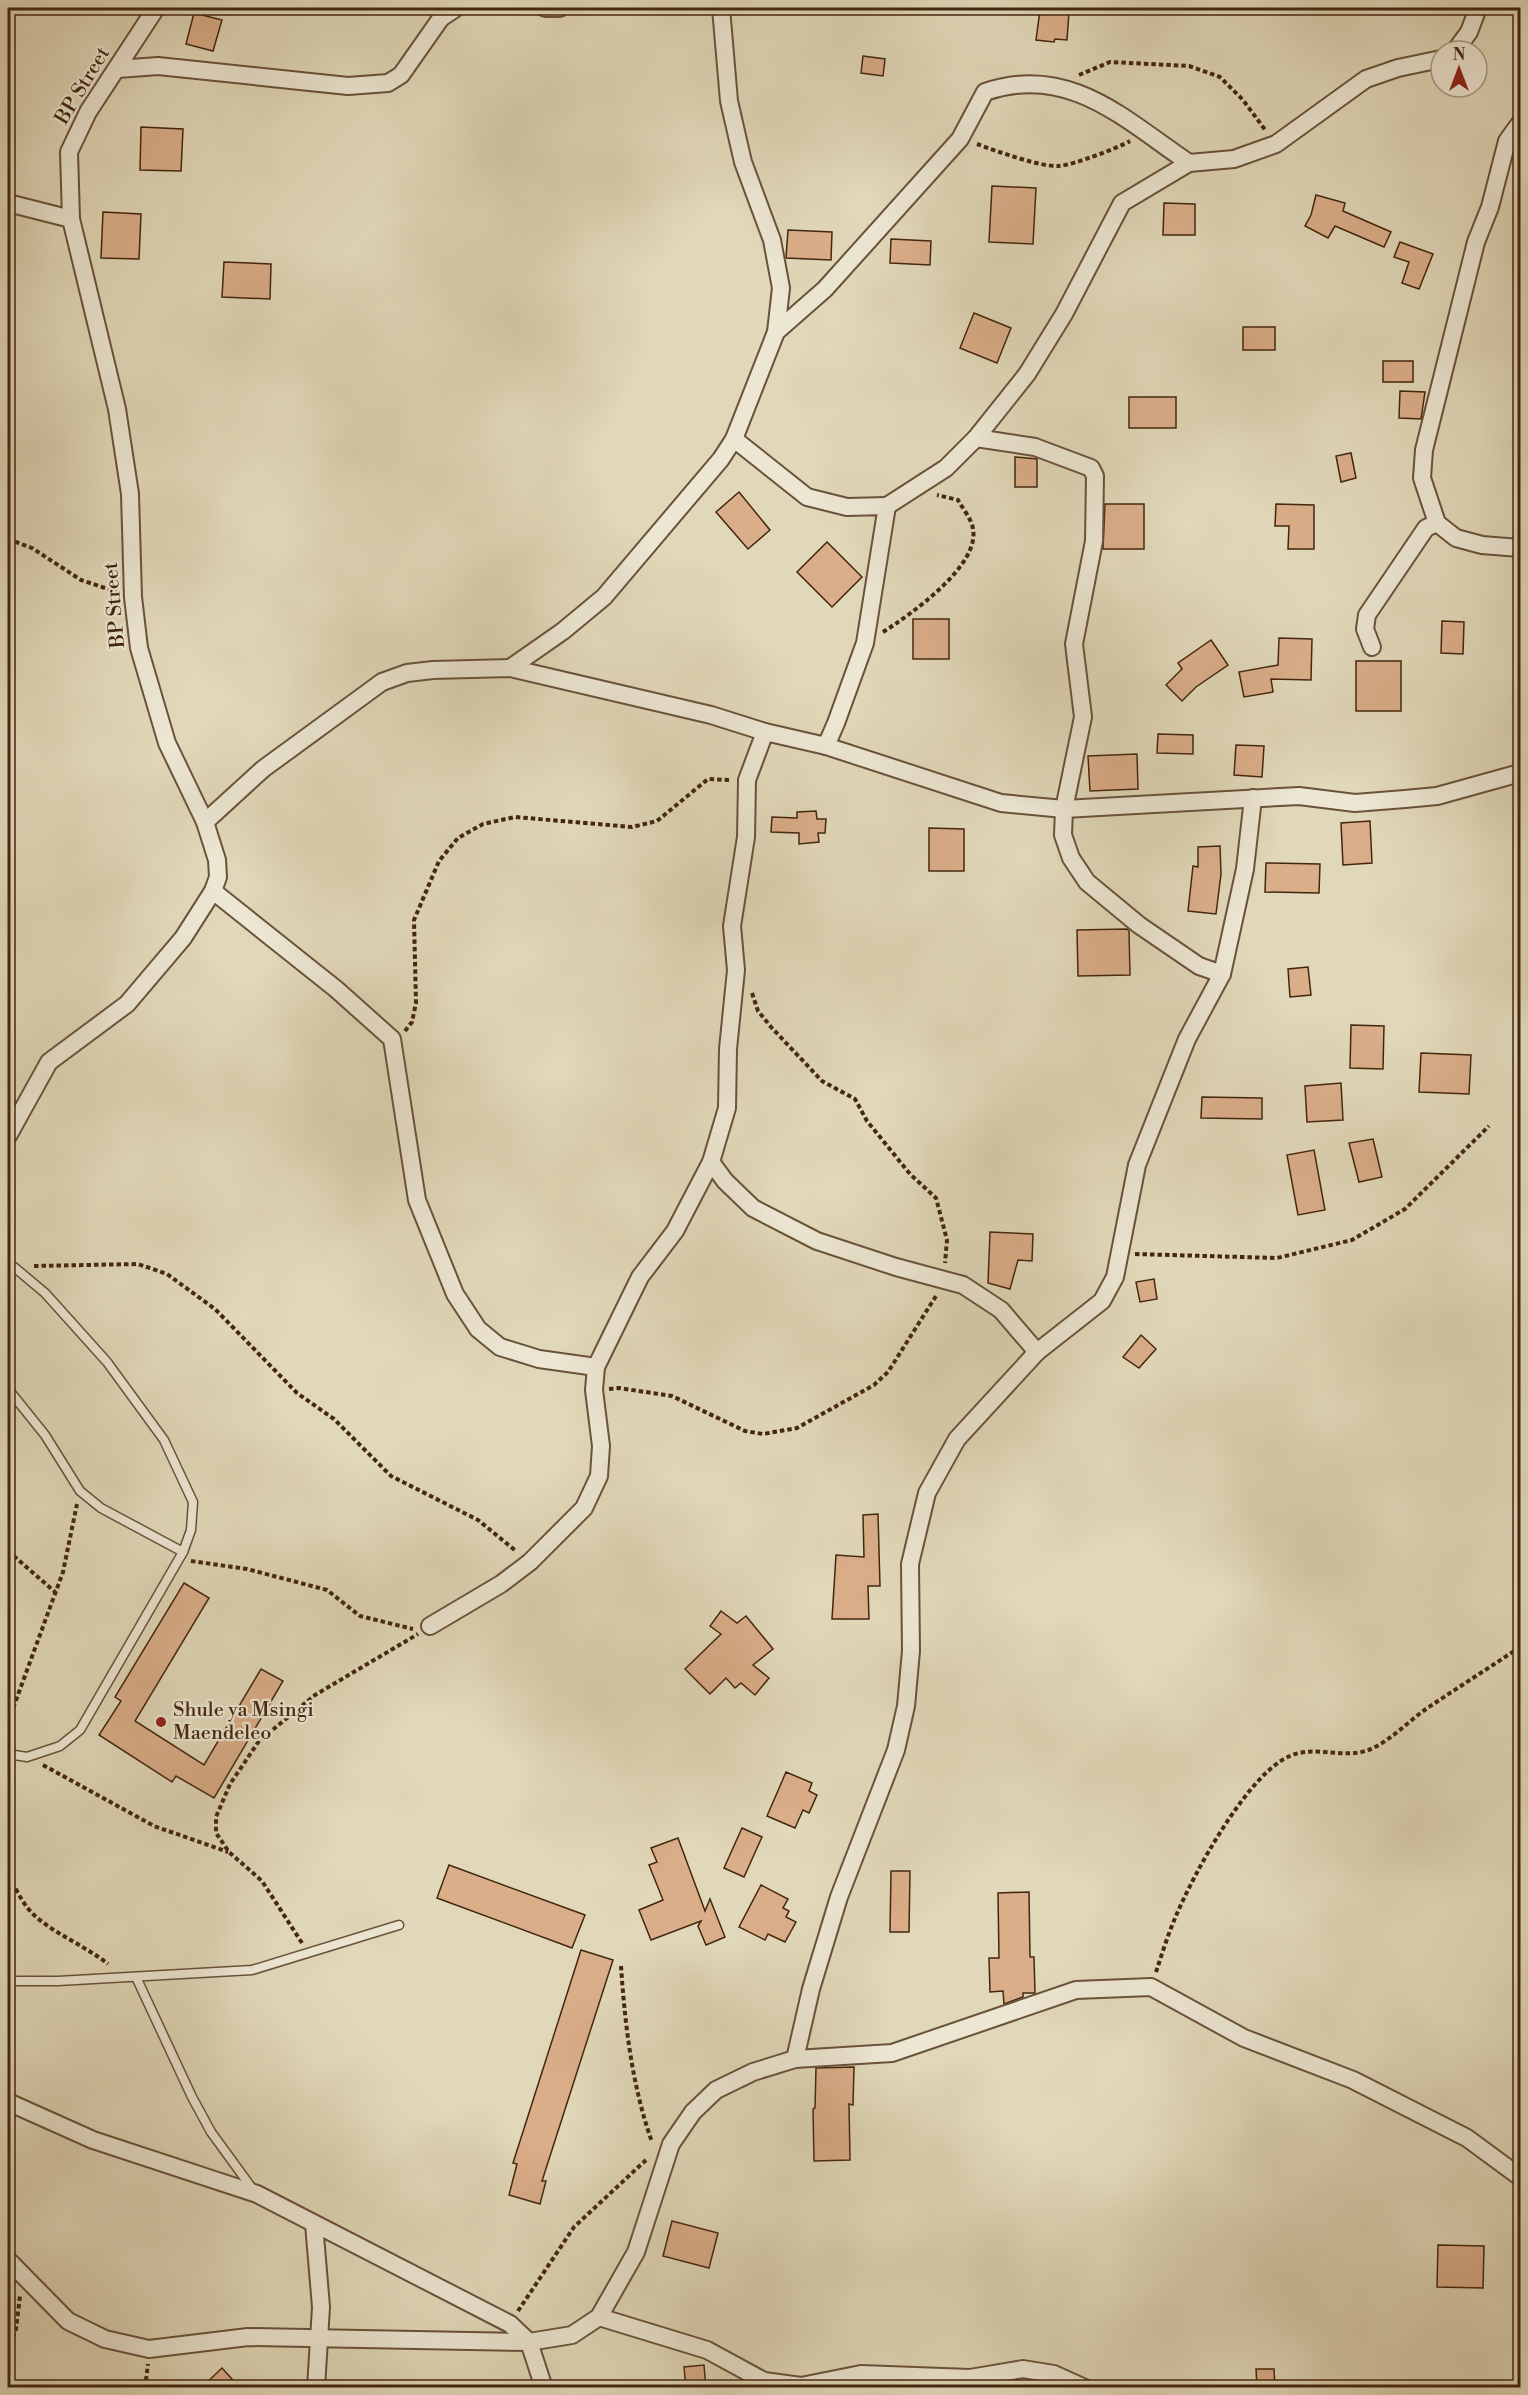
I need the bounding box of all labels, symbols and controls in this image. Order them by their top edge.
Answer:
north arrow [1429,39,1489,99]
street label: BP Street [50,43,116,130]
text: N [1453,45,1466,65]
street label: BP Street [99,561,131,650]
place label: Shule ya Msingi Maendeleo [173,1698,314,1746]
marker: Shule ya Msingi Maendeleo [154,1715,168,1729]

